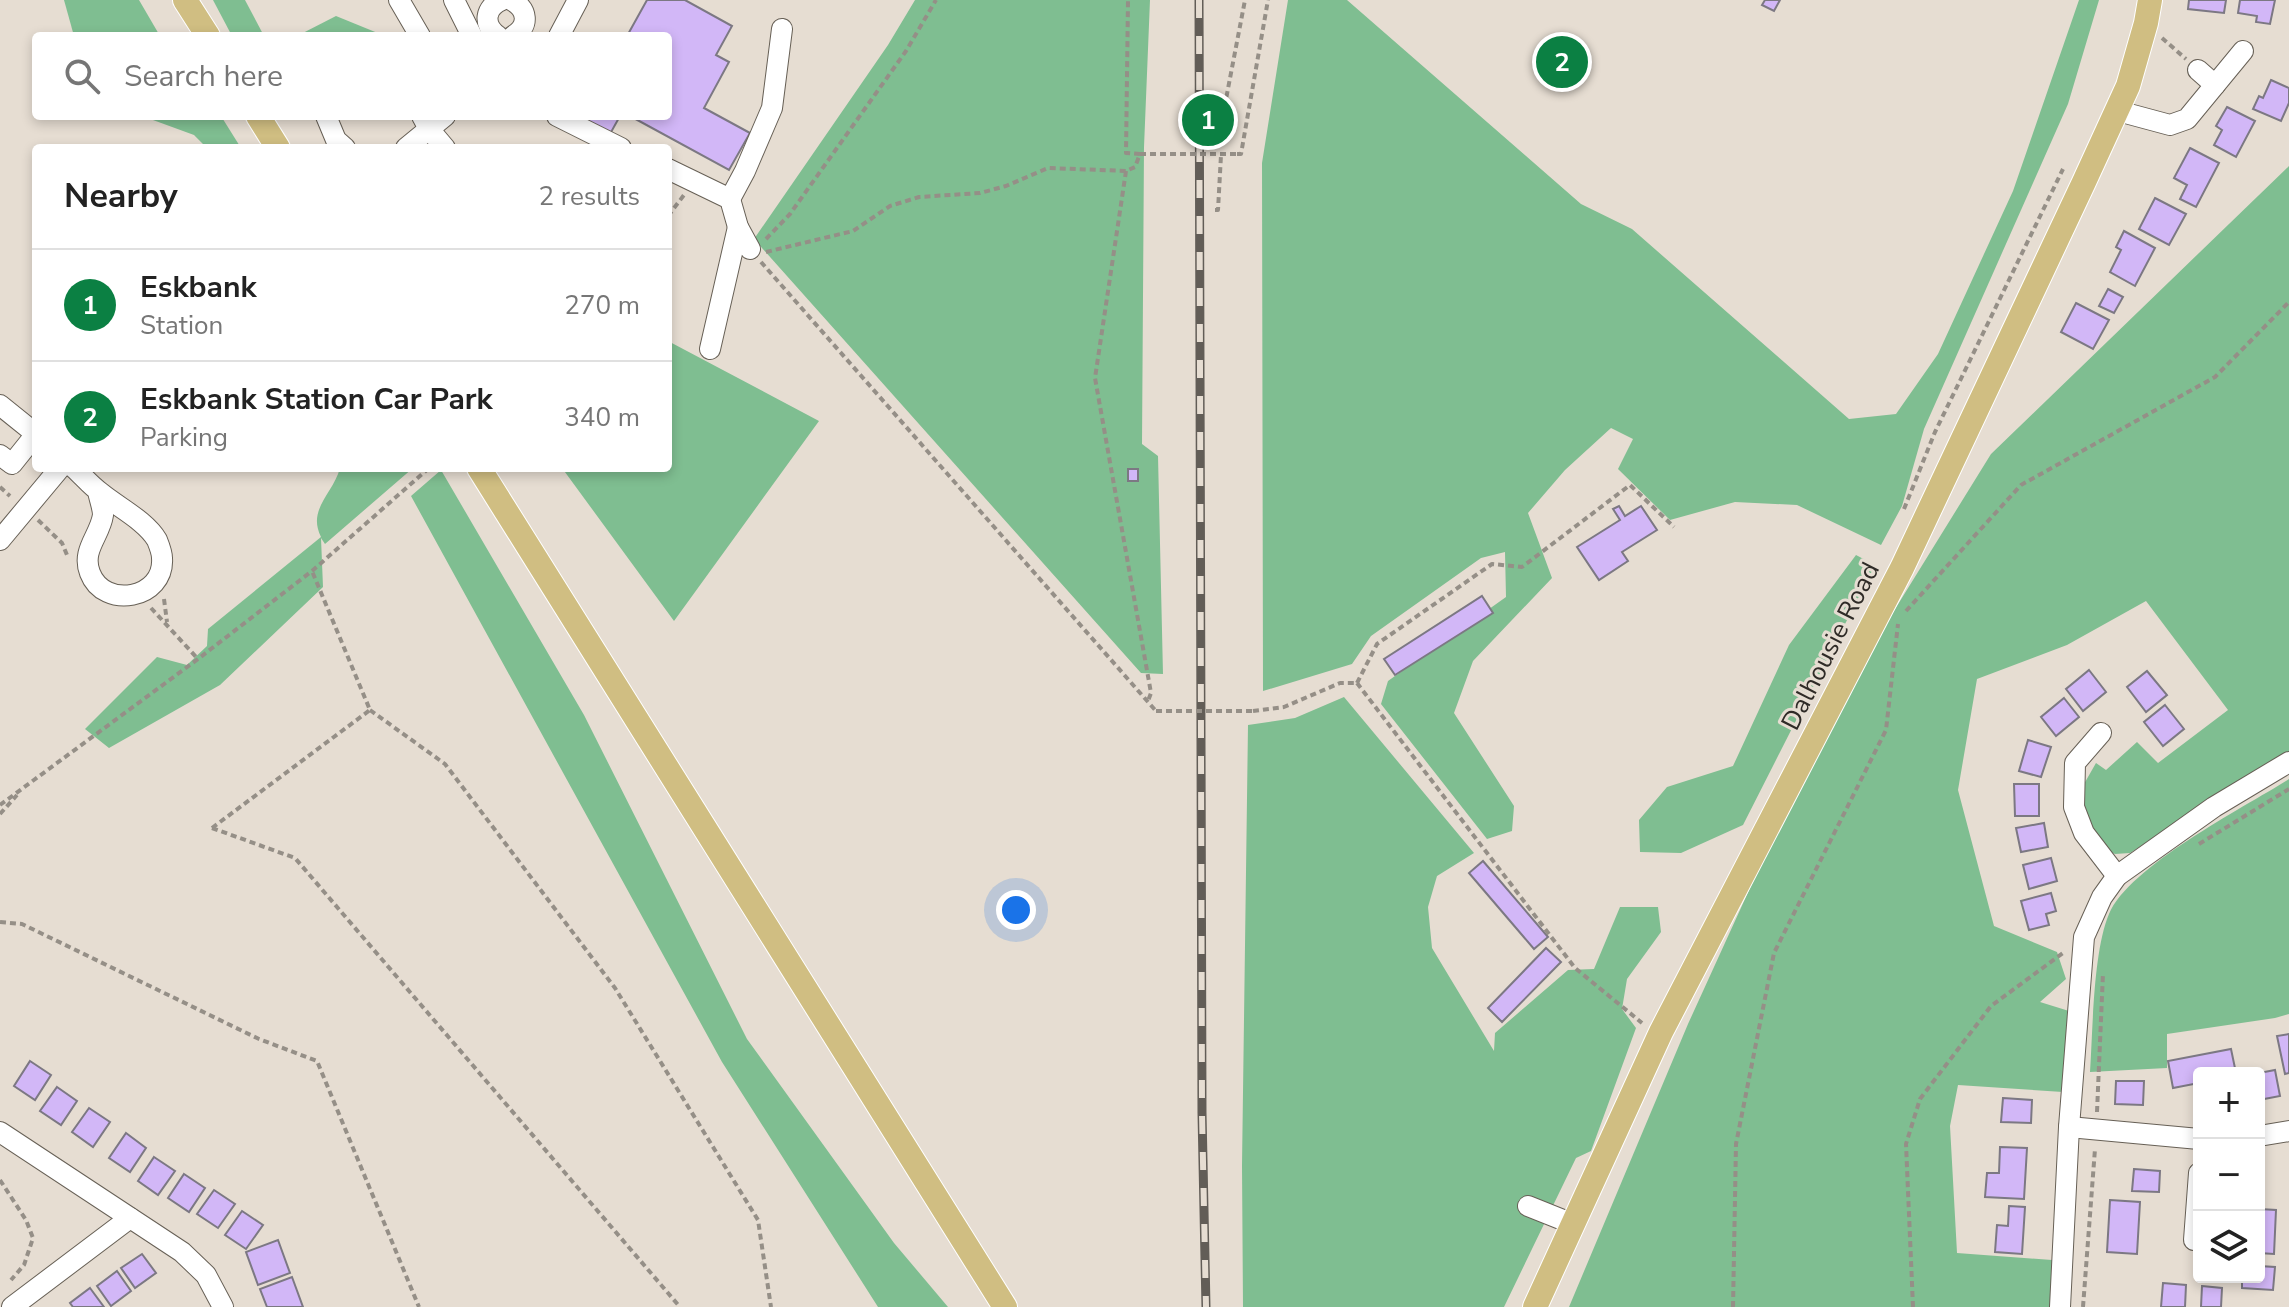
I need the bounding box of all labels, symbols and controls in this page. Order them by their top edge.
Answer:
search box [32,32,672,120]
pin: 2 [1536,32,1588,92]
icon: search [60,54,104,98]
text: Search here [124,56,283,97]
pin: 1 [1182,90,1234,150]
text: Nearby [64,173,178,219]
text: 2 results [539,179,640,214]
text: Eskbank [140,267,257,308]
text: 1 [82,288,98,323]
text: 270 m [564,288,640,323]
text: Station [140,308,223,343]
text: Eskbank Station Car Park [140,379,493,420]
text: 2 [82,400,98,435]
text: 340 m [564,400,640,435]
text: Parking [140,420,228,455]
street label: Dalhousie Road [1773,556,1888,736]
your location [996,890,1036,930]
map controls [2193,1067,2265,1283]
button: + [2193,1067,2265,1139]
button: − [2193,1139,2265,1211]
button: layers [2193,1211,2265,1283]

